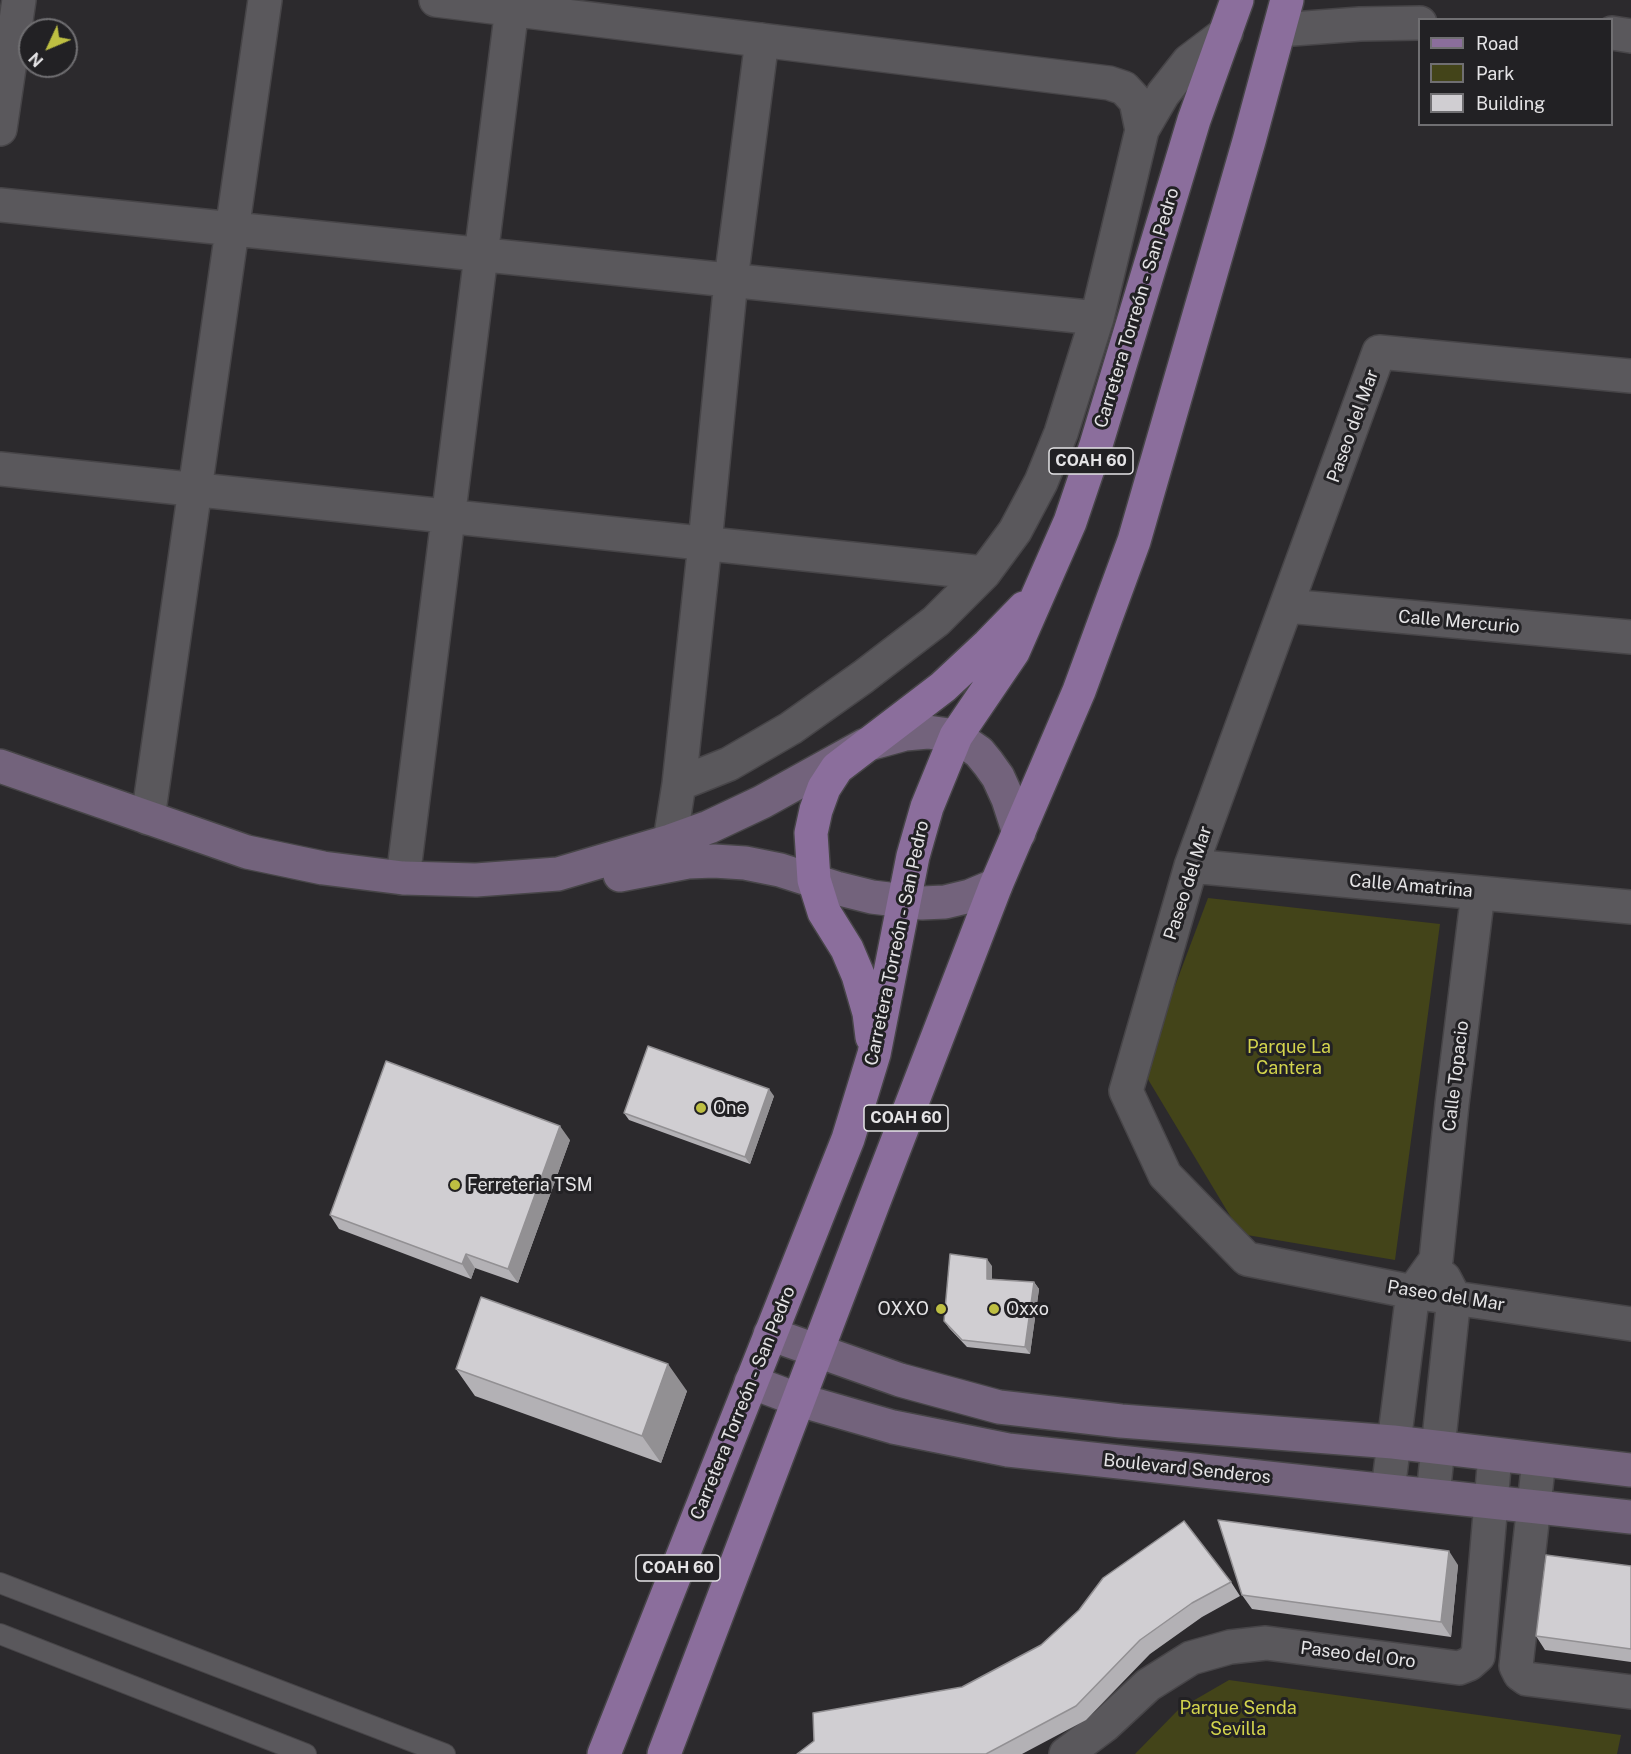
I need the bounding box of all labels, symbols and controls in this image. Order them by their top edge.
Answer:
north arrow [18,18,78,78]
legend [1418,18,1613,126]
text: Road [1476,33,1519,54]
text: N [25,48,47,71]
text: Park [1476,63,1514,84]
text: Building [1476,93,1545,114]
street label: Carretera Torreón - San Pedro [1090,185,1184,431]
street label: Paseo del Mar [1323,367,1383,485]
road number: COAH 60 [1049,448,1133,474]
street label: Calle Mercurio [1397,606,1521,638]
street label: Carretera Torreón - San Pedro [860,819,934,1067]
street label: Paseo del Mar [1159,823,1217,943]
street label: Calle Amatrina [1348,870,1474,902]
street label: Calle Topacio [1438,1019,1474,1133]
park label: Parque La Cantera [1247,1036,1331,1078]
place label: One [713,1097,747,1119]
marker: One [694,1101,708,1115]
road number: COAH 60 [864,1105,948,1131]
place label: Ferreteria TSM [467,1174,593,1196]
marker: Ferreteria TSM [448,1178,462,1192]
street label: Paseo del Mar [1386,1276,1506,1316]
street label: Carretera Torreón - San Pedro [686,1283,800,1523]
place label: OXXO [877,1298,929,1320]
place label: Oxxo [1006,1298,1049,1320]
marker: OXXO [934,1302,948,1316]
marker: Oxxo [987,1302,1001,1316]
street label: Boulevard Senderos [1102,1449,1272,1489]
road number: COAH 60 [636,1555,720,1581]
street label: Paseo del Oro [1299,1637,1417,1673]
park label: Parque Senda Sevilla [1179,1697,1297,1740]

